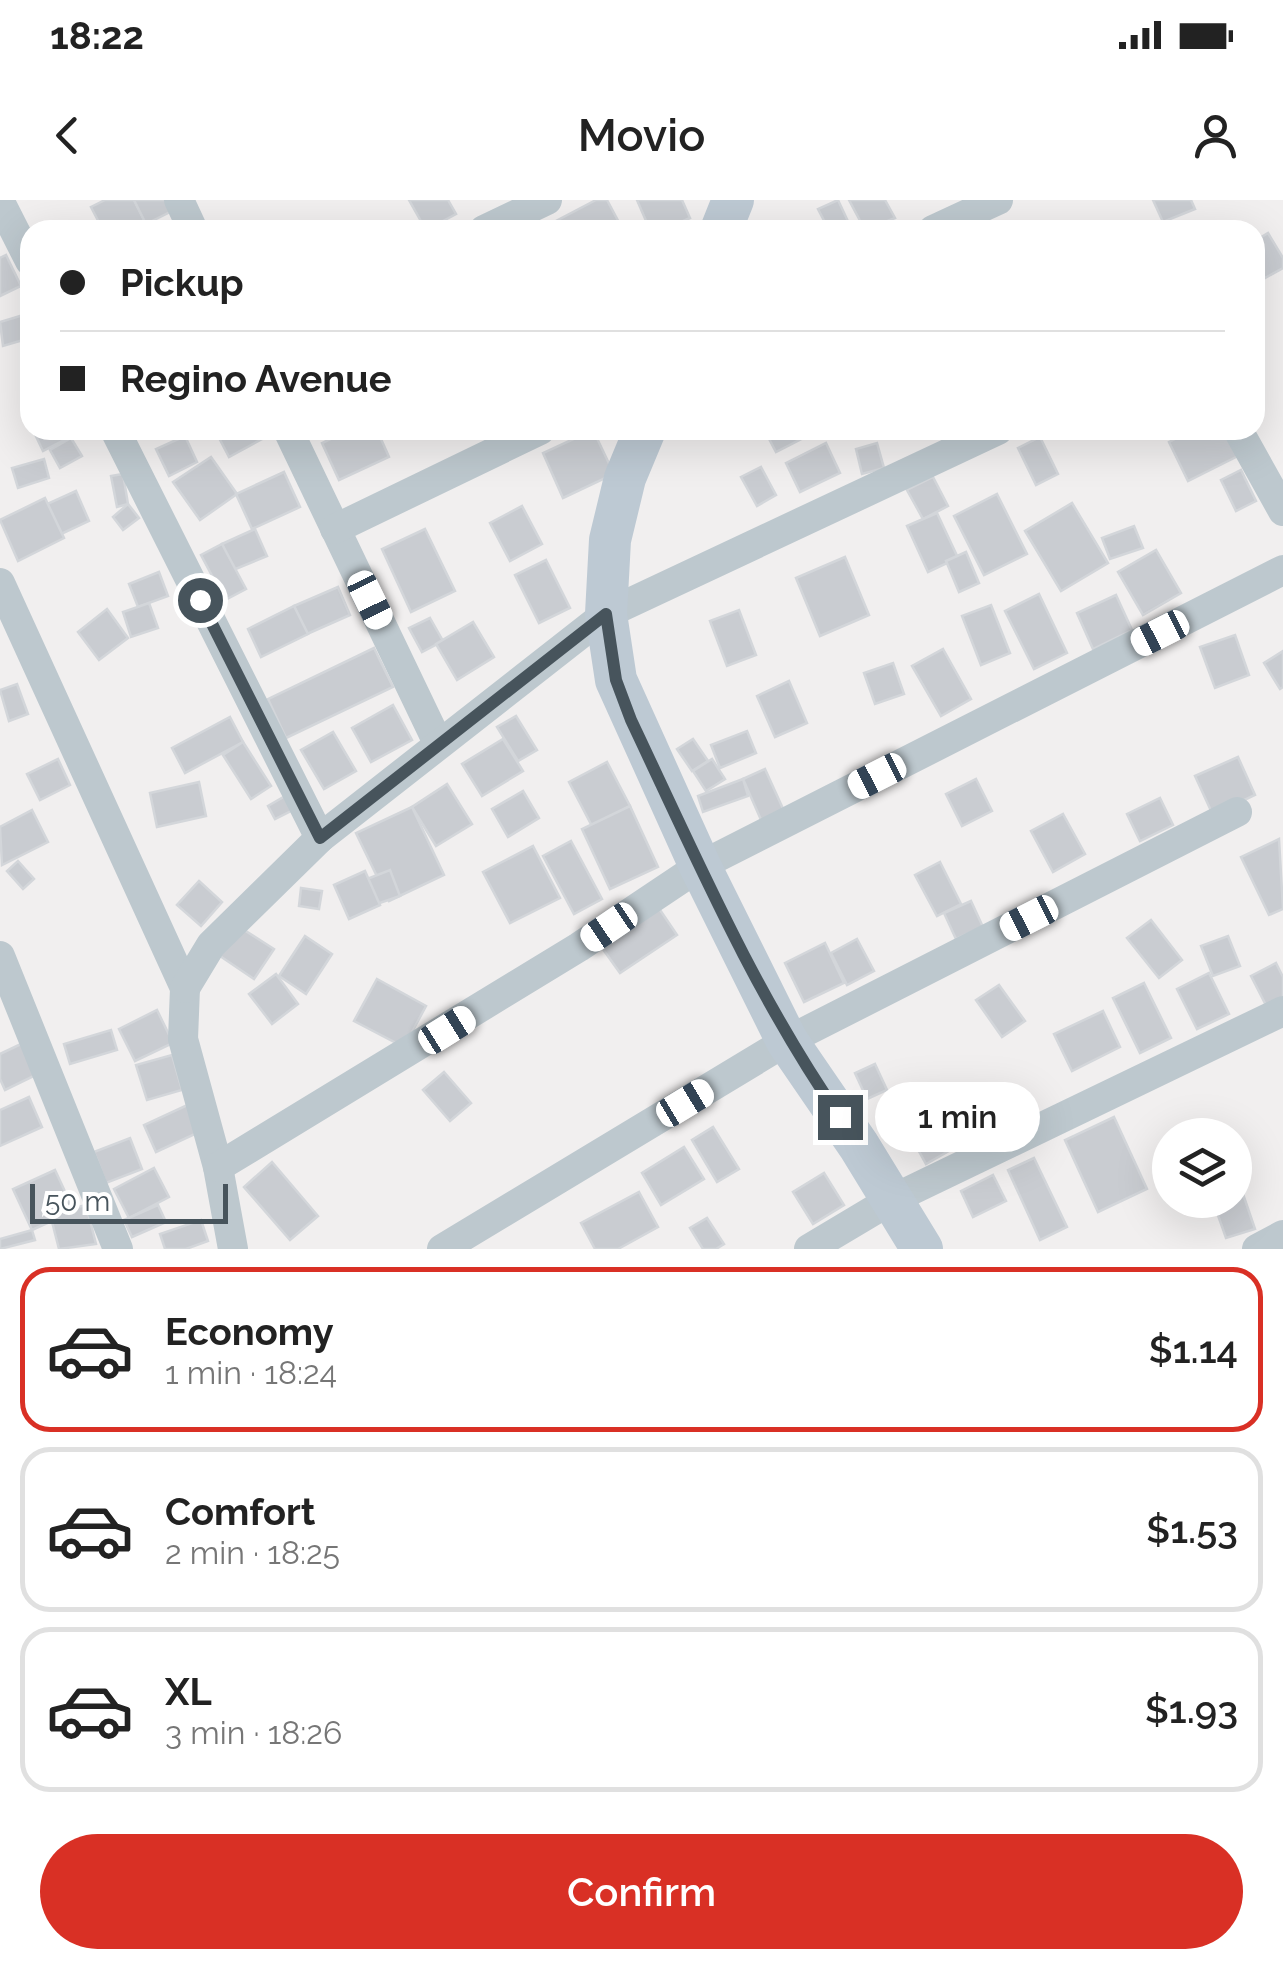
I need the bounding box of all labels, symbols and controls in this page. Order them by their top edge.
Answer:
text: 18:22 [50,13,144,58]
icon: back [40,108,95,163]
icon: person [1188,108,1243,163]
text: Movio [578,109,705,162]
text: Pickup [120,260,244,305]
text: Regino Avenue [120,356,392,401]
car [343,566,397,634]
route start [178,578,223,623]
car [1126,606,1194,660]
car [843,749,911,803]
car [995,891,1063,945]
car [576,898,642,956]
car [414,1001,480,1059]
car [652,1075,718,1131]
callout: 1 min [875,1082,1040,1152]
route end [818,1095,863,1140]
text: 1 min [918,1098,997,1135]
map controls [1152,1118,1252,1218]
button: layers [1152,1118,1252,1218]
scale bar [30,1179,228,1224]
text: 50 m [45,1185,110,1218]
icon: car [45,1305,135,1395]
text: Economy [165,1309,334,1354]
text: $1.14 [1149,1327,1238,1372]
text: 1 min · 18:24 [165,1354,337,1391]
icon: car [45,1485,135,1575]
text: Comfort [165,1489,315,1534]
text: $1.53 [1146,1507,1238,1552]
text: 2 min · 18:25 [165,1534,340,1571]
icon: car [45,1665,135,1755]
text: XL [165,1669,212,1714]
text: $1.93 [1145,1687,1238,1732]
text: 3 min · 18:26 [165,1714,342,1751]
button: Confirm [40,1834,1243,1949]

